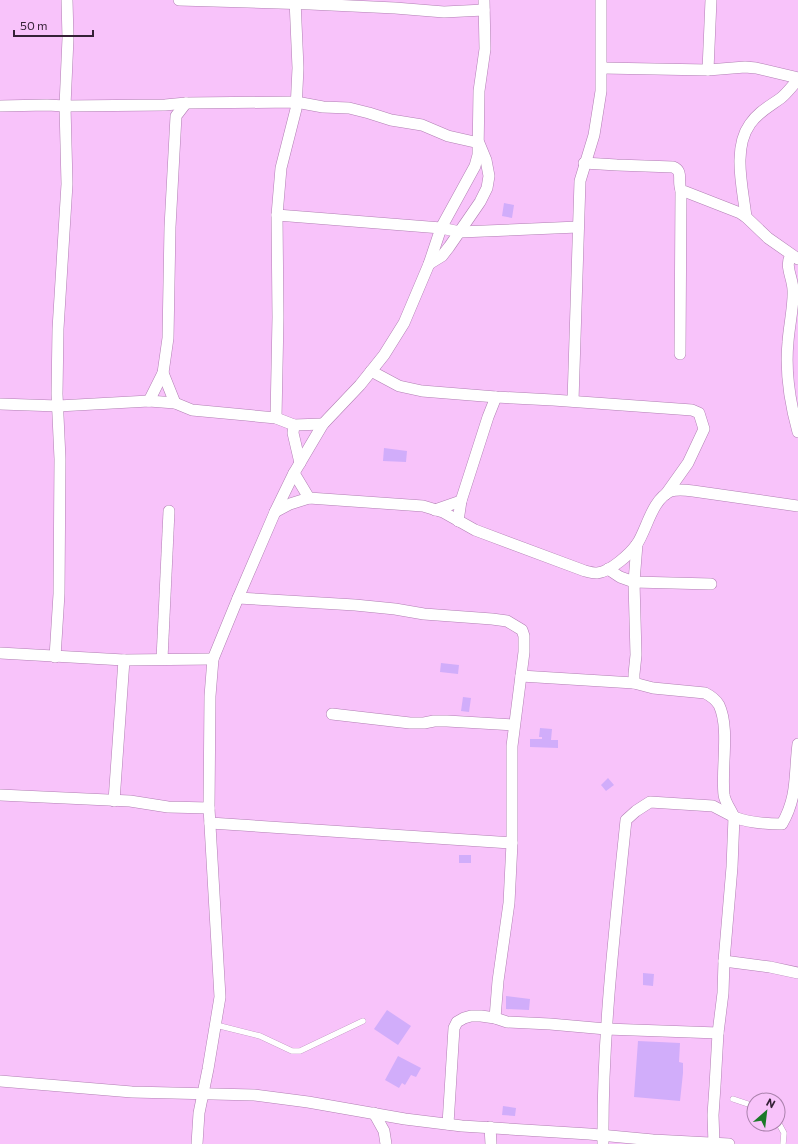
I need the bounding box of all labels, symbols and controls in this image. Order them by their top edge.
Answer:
scale bar [14,12,93,38]
text: 50 m [20,18,48,32]
north arrow [746,1092,786,1132]
text: N [764,1095,778,1110]

